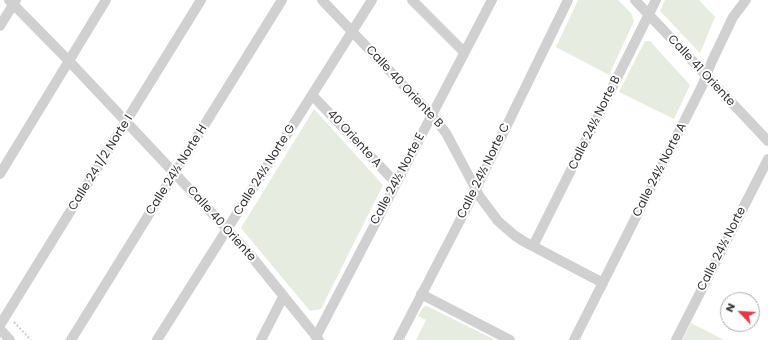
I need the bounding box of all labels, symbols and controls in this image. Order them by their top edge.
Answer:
street label: Calle 41 Oriente [664,32,738,110]
street label: Calle 40 Oriente B [362,43,446,131]
street label: Calle 24½ Norte B [566,74,624,172]
street label: 40 Oriente A [324,107,384,171]
street label: Calle 24 1/2 Norte I [66,113,136,213]
street label: Calle 24½ Norte C [455,121,513,221]
street label: Calle 24½ Norte A [630,121,690,219]
street label: Calle 24½ Norte H [143,122,211,218]
street label: Calle 24½ Norte G [231,122,299,218]
street label: Calle 24½ Norte E [368,131,428,227]
street label: Calle 40 Oriente [184,184,258,264]
street label: Calle 24½ Norte [695,205,749,293]
north arrow [720,292,760,332]
text: N [721,300,739,314]

